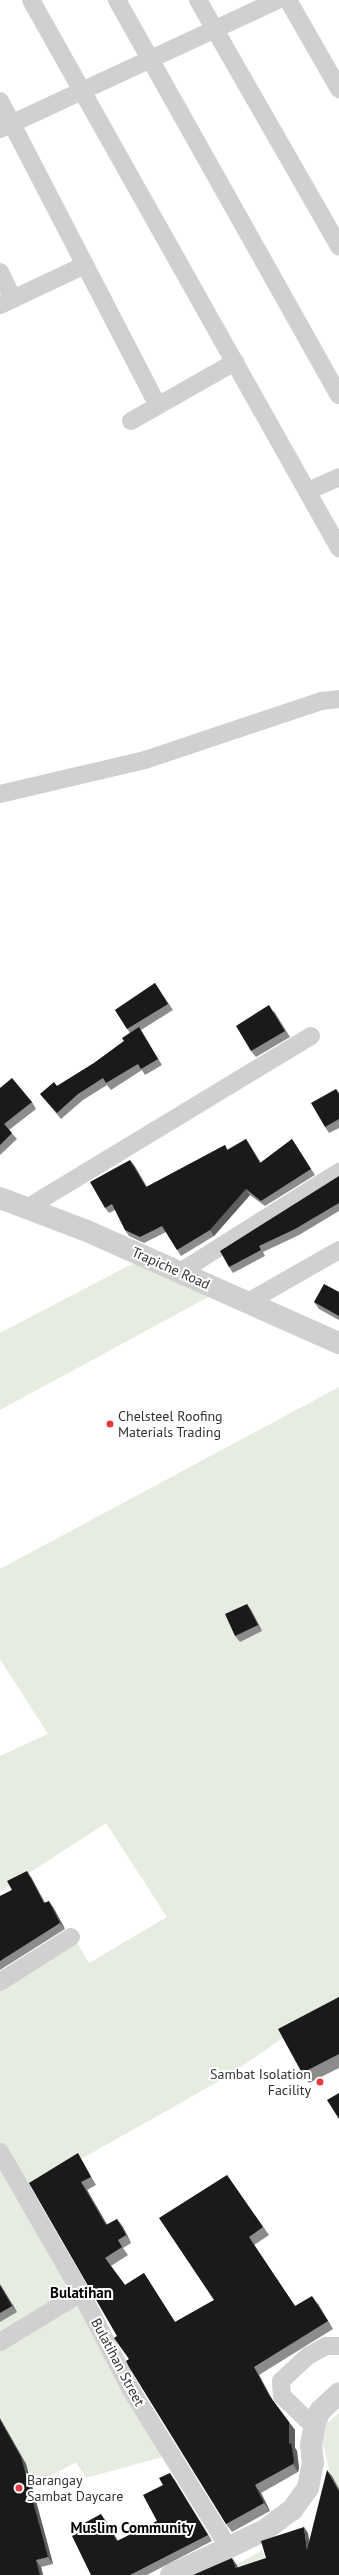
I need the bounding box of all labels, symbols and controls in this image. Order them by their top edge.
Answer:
street label: Trapiche Road [129,1243,213,1293]
place label: Chelsteel Roofing Materials Trading [118,1408,223,1440]
marker: Chelsteel Roofing Materials Trading [105,1419,115,1429]
place label: Sambat Isolation Facility [210,2066,311,2098]
marker: Sambat Isolation Facility [314,2076,326,2088]
district label: Bulatihan [50,2284,112,2302]
street label: Bulatihan Street [88,2315,148,2409]
place label: Barangay Sambat Daycare [27,2472,123,2504]
marker: Barangay Sambat Daycare [14,2483,24,2493]
district label: Muslim Community [70,2519,194,2537]

